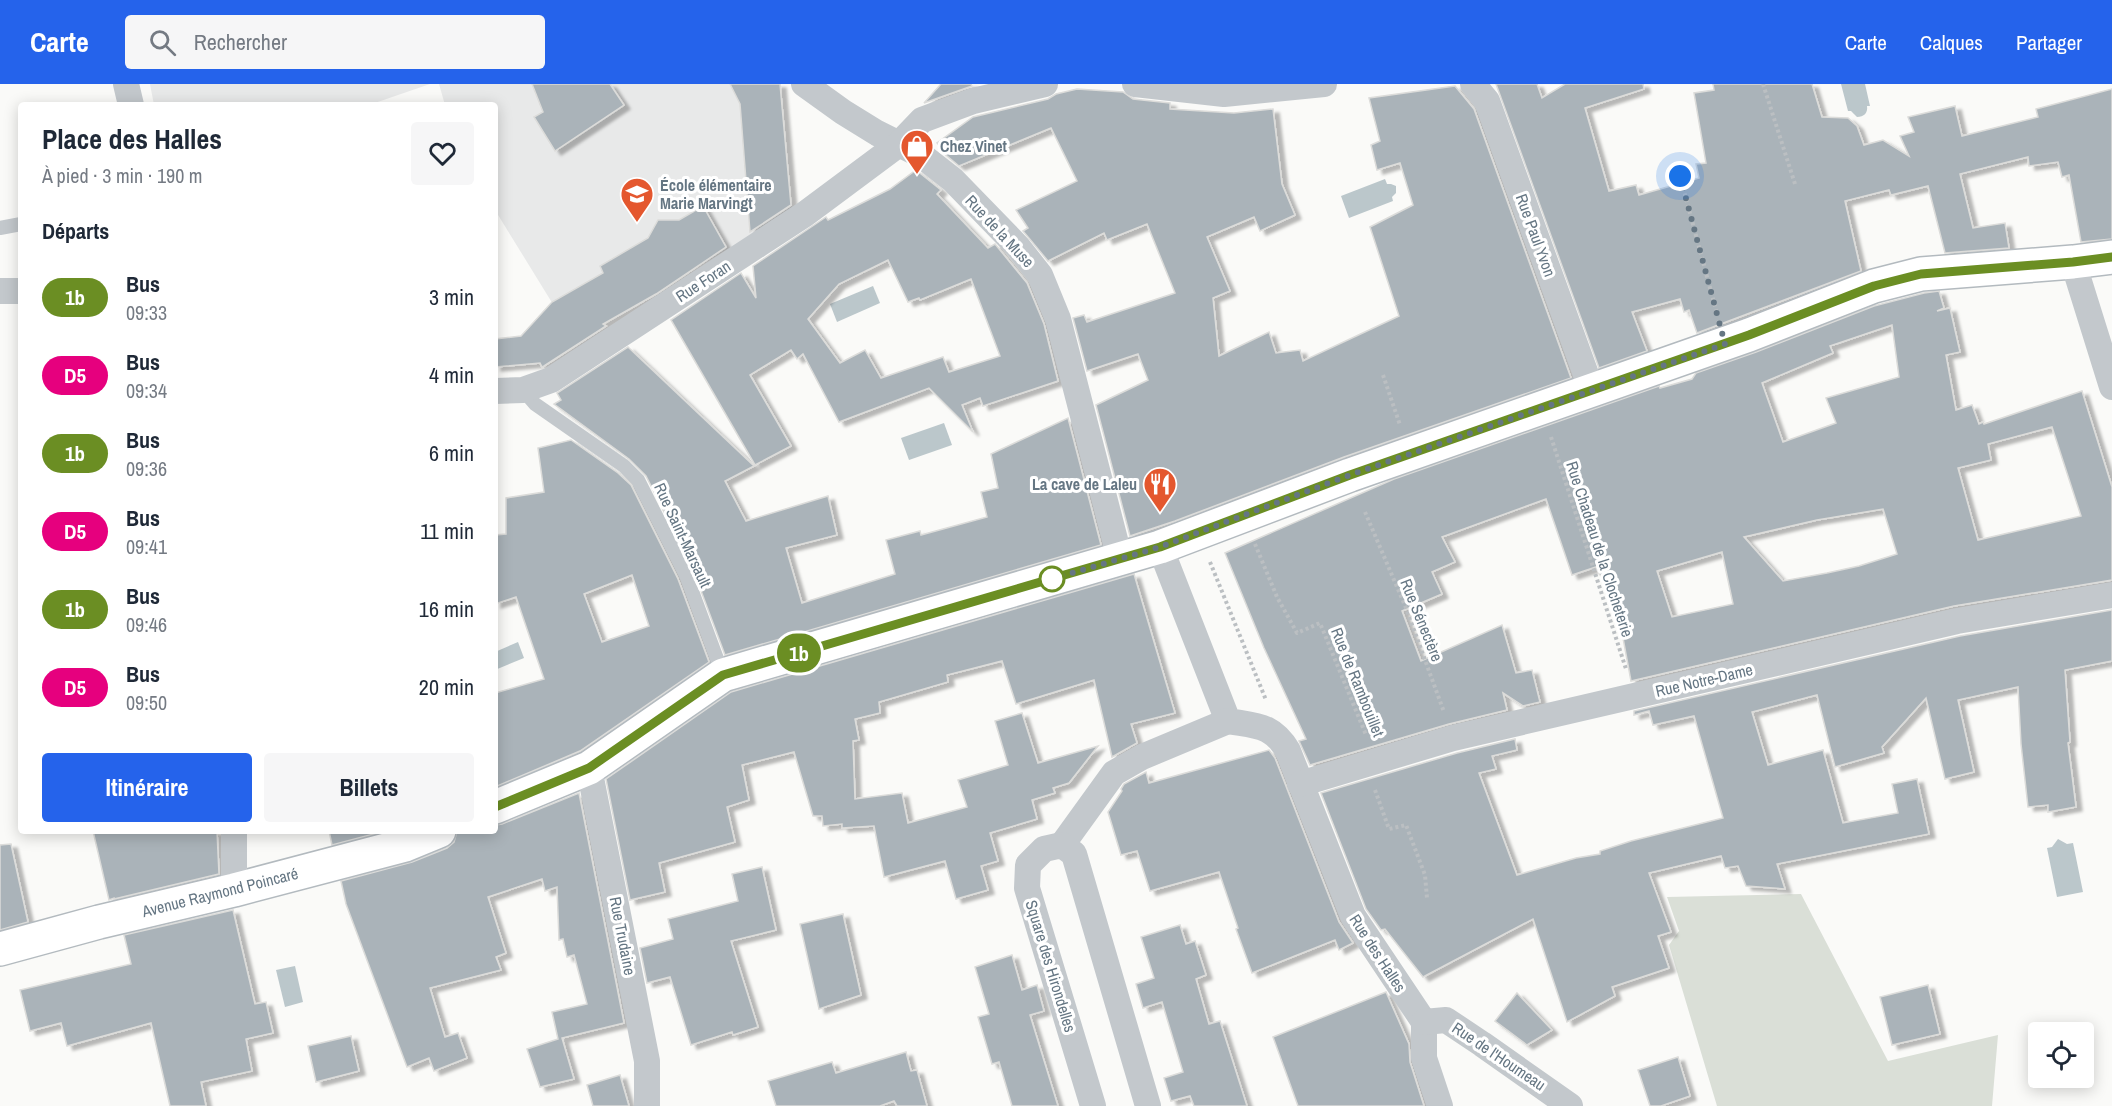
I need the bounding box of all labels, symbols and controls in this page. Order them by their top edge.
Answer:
search box [125,15,545,69]
text: Carte [30,23,89,61]
icon: search [146,26,179,59]
text: Rechercher [194,27,287,57]
text: Carte [1845,28,1887,57]
text: Calques [1920,28,1983,57]
text: Partager [2016,28,2082,57]
text: Place des Halles [42,120,222,158]
button: heart [411,122,474,185]
shop icon: Chez Vinet [899,128,935,175]
place label: Chez Vinet [940,135,1007,157]
your location [1665,161,1695,191]
text: À pied · 3 min · 190 m [42,162,202,189]
place label: École élémentaire Marie Marvingt [660,174,772,214]
school or university icon: École élémentaire Marie Marvingt [619,176,655,223]
street label: Rue de la Muse [961,190,1039,272]
street label: Rue Paul Yvon [1511,191,1561,279]
text: Départs [42,216,109,246]
street label: Rue Foran [671,255,735,307]
text: Bus [126,269,160,299]
text: 3 min [429,282,474,312]
text: 1b [65,283,85,312]
text: 09:33 [126,299,167,326]
text: Bus [126,347,160,377]
text: 4 min [429,360,474,390]
text: D5 [64,361,86,390]
text: 09:34 [126,377,167,404]
text: Bus [126,425,160,455]
text: 6 min [429,438,474,468]
text: 1b [65,439,85,468]
text: 09:36 [126,455,167,482]
street label: Rue Chadeau de la Clocheterie [1561,458,1639,640]
restaurant icon: La cave de Laleu [1142,466,1178,513]
place label: La cave de Laleu [1032,473,1137,495]
street label: Rue Saint-Marsault [649,479,717,591]
text: Bus [126,503,160,533]
text: 11 min [420,516,474,546]
text: D5 [64,517,86,546]
text: 09:41 [126,533,167,560]
unlabelled marker [1039,566,1065,592]
street label: Rue Sénectère [1395,575,1449,665]
text: Bus [126,581,160,611]
text: 16 min [419,594,474,624]
text: 1b [65,595,85,624]
text: 09:46 [126,611,167,638]
street label: Rue de Rambouillet [1326,624,1390,740]
line badge: 1b [772,634,826,672]
text: 1b [789,639,809,668]
street label: Rue Notre-Dame [1653,658,1755,702]
text: Bus [126,659,160,689]
text: 20 min [419,672,474,702]
text: D5 [64,673,86,702]
text: 09:50 [126,689,167,716]
button: Itinéraire [42,753,252,822]
button: Billets [264,753,474,822]
street label: Avenue Raymond Poincaré [139,862,300,922]
street label: Rue Trudaine [605,895,641,977]
street label: Square des Hirondelles [1020,897,1082,1035]
street label: Rue des Halles [1345,910,1411,996]
street label: Rue de l'Houmeau [1448,1017,1550,1095]
map controls [2028,1022,2094,1088]
button: locate [2028,1022,2094,1088]

